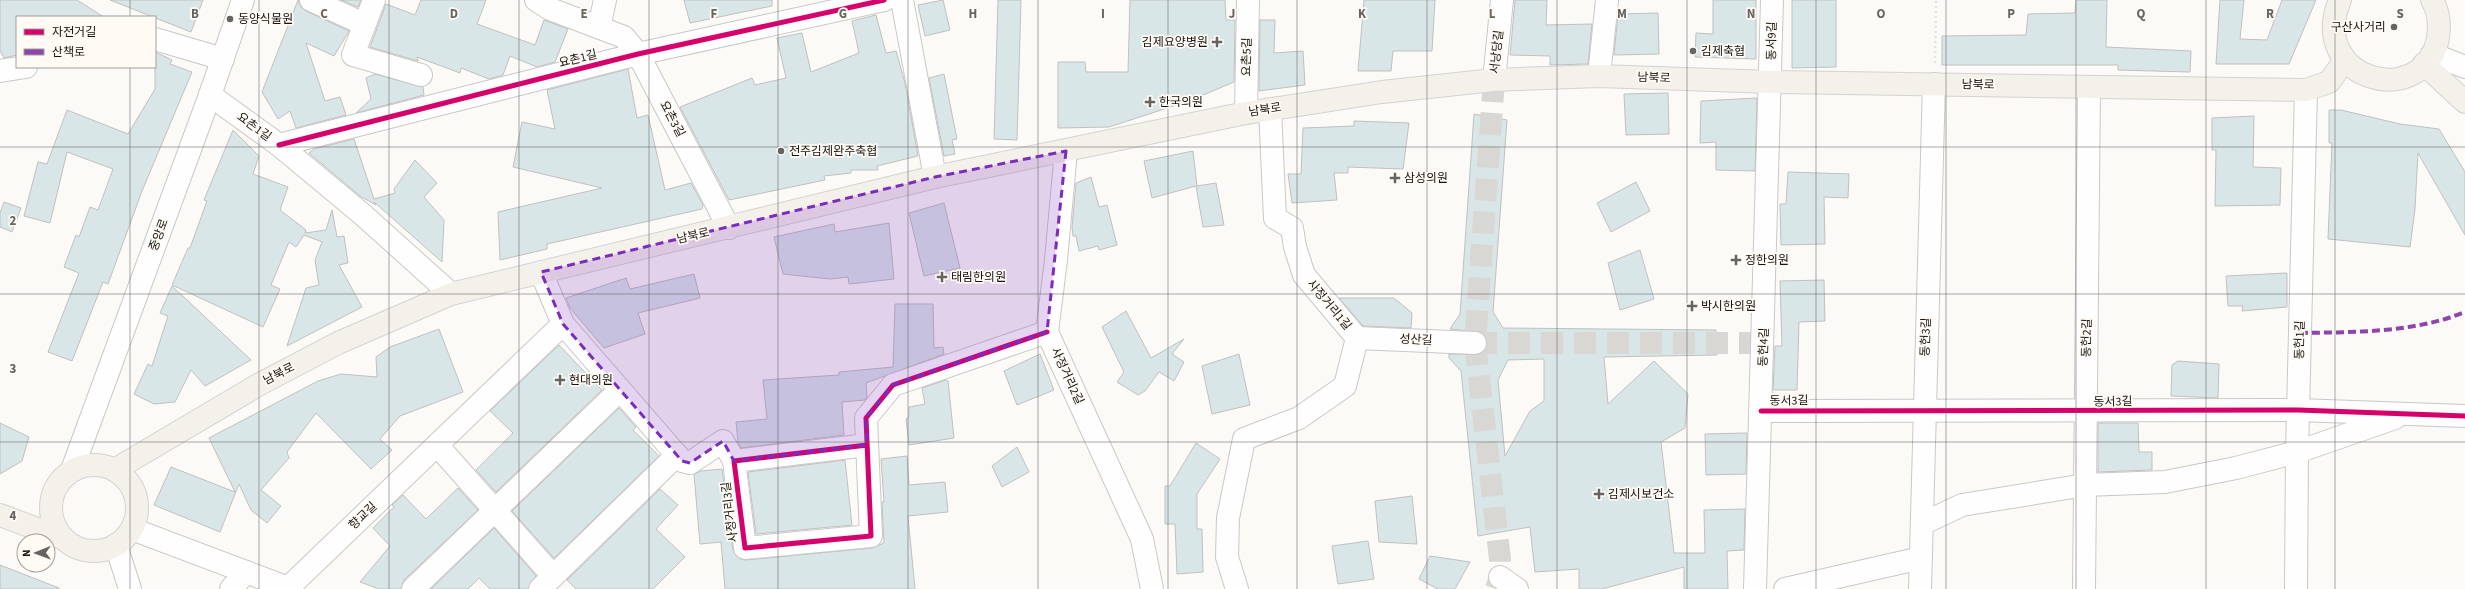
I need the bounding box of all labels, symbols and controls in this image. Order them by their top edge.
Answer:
text: B [191,5,199,23]
text: C [320,5,328,23]
text: D [450,5,458,23]
text: E [580,5,588,23]
text: F [711,5,718,23]
text: G [839,5,847,23]
text: H [969,5,977,23]
text: I [1101,5,1105,23]
text: J [1229,5,1235,23]
text: K [1358,5,1367,23]
text: L [1489,5,1496,23]
text: M [1617,5,1627,23]
text: N [1747,5,1755,23]
text: O [1877,5,1886,23]
text: P [2007,5,2015,23]
text: Q [2137,5,2146,23]
text: R [2266,5,2274,23]
text: S [2396,5,2404,23]
place label: 동양식물원 [238,11,293,28]
marker: 동양식물원 [225,14,235,24]
legend [16,16,156,68]
place label: 구산사거리 [2331,19,2386,36]
street label: 동서9길 [1763,21,1781,61]
marker: 구산사거리 [2389,22,2399,32]
text: 자전거길 [52,24,96,41]
street label: 서낭당길 [1486,29,1508,75]
place label: 김제요양병원 [1142,34,1208,51]
marker: 김제요양병원 [1211,36,1223,48]
street label: 요촌5길 [1238,37,1256,77]
place label: 김제축협 [1701,43,1745,60]
text: 산책로 [52,44,85,61]
street label: 요촌1길 [557,46,599,72]
marker: 김제축협 [1688,46,1698,56]
street label: 남북로 [1637,69,1671,87]
street label: 남북로 [1961,76,1995,94]
place label: 한국의원 [1159,94,1203,111]
marker: 한국의원 [1144,96,1156,108]
street label: 요촌3길 [655,98,689,140]
street label: 남북로 [1247,99,1283,121]
street label: 요촌1길 [233,109,275,145]
place label: 전주김제완주축협 [789,143,877,160]
marker: 전주김제완주축협 [776,146,786,156]
place label: 삼성의원 [1404,170,1448,187]
marker: 삼성의원 [1389,172,1401,184]
text: 2 [10,212,17,230]
street label: 중앙로 [145,217,173,253]
street label: 남북로 [675,224,711,248]
place label: 정한의원 [1745,252,1789,269]
marker: 정한의원 [1730,254,1742,266]
place label: 태림한의원 [951,269,1006,286]
marker: 태림한의원 [936,271,948,283]
street label: 사정거리1길 [1303,276,1355,334]
place label: 박시한의원 [1701,298,1756,315]
marker: 박시한의원 [1686,300,1698,312]
street label: 동헌3길 [1917,317,1935,357]
street label: 동헌2길 [2078,318,2096,358]
street label: 동헌1길 [2291,320,2309,360]
street label: 동헌4길 [1755,327,1773,367]
street label: 성산길 [1399,331,1433,349]
street label: 사정거리2길 [1046,345,1088,407]
street label: 남북로 [260,359,298,389]
text: 3 [10,360,17,378]
place label: 현대의원 [569,372,613,389]
marker: 현대의원 [554,374,566,386]
street label: 동서3길 [1769,392,1809,410]
street label: 동서3길 [2093,393,2133,411]
street label: 사정거리3길 [718,481,742,543]
place label: 김제시보건소 [1608,486,1674,503]
marker: 김제시보건소 [1593,488,1605,500]
street label: 향교길 [345,498,381,534]
text: 4 [10,507,17,525]
north arrow [16,533,56,573]
text: N [19,549,34,557]

